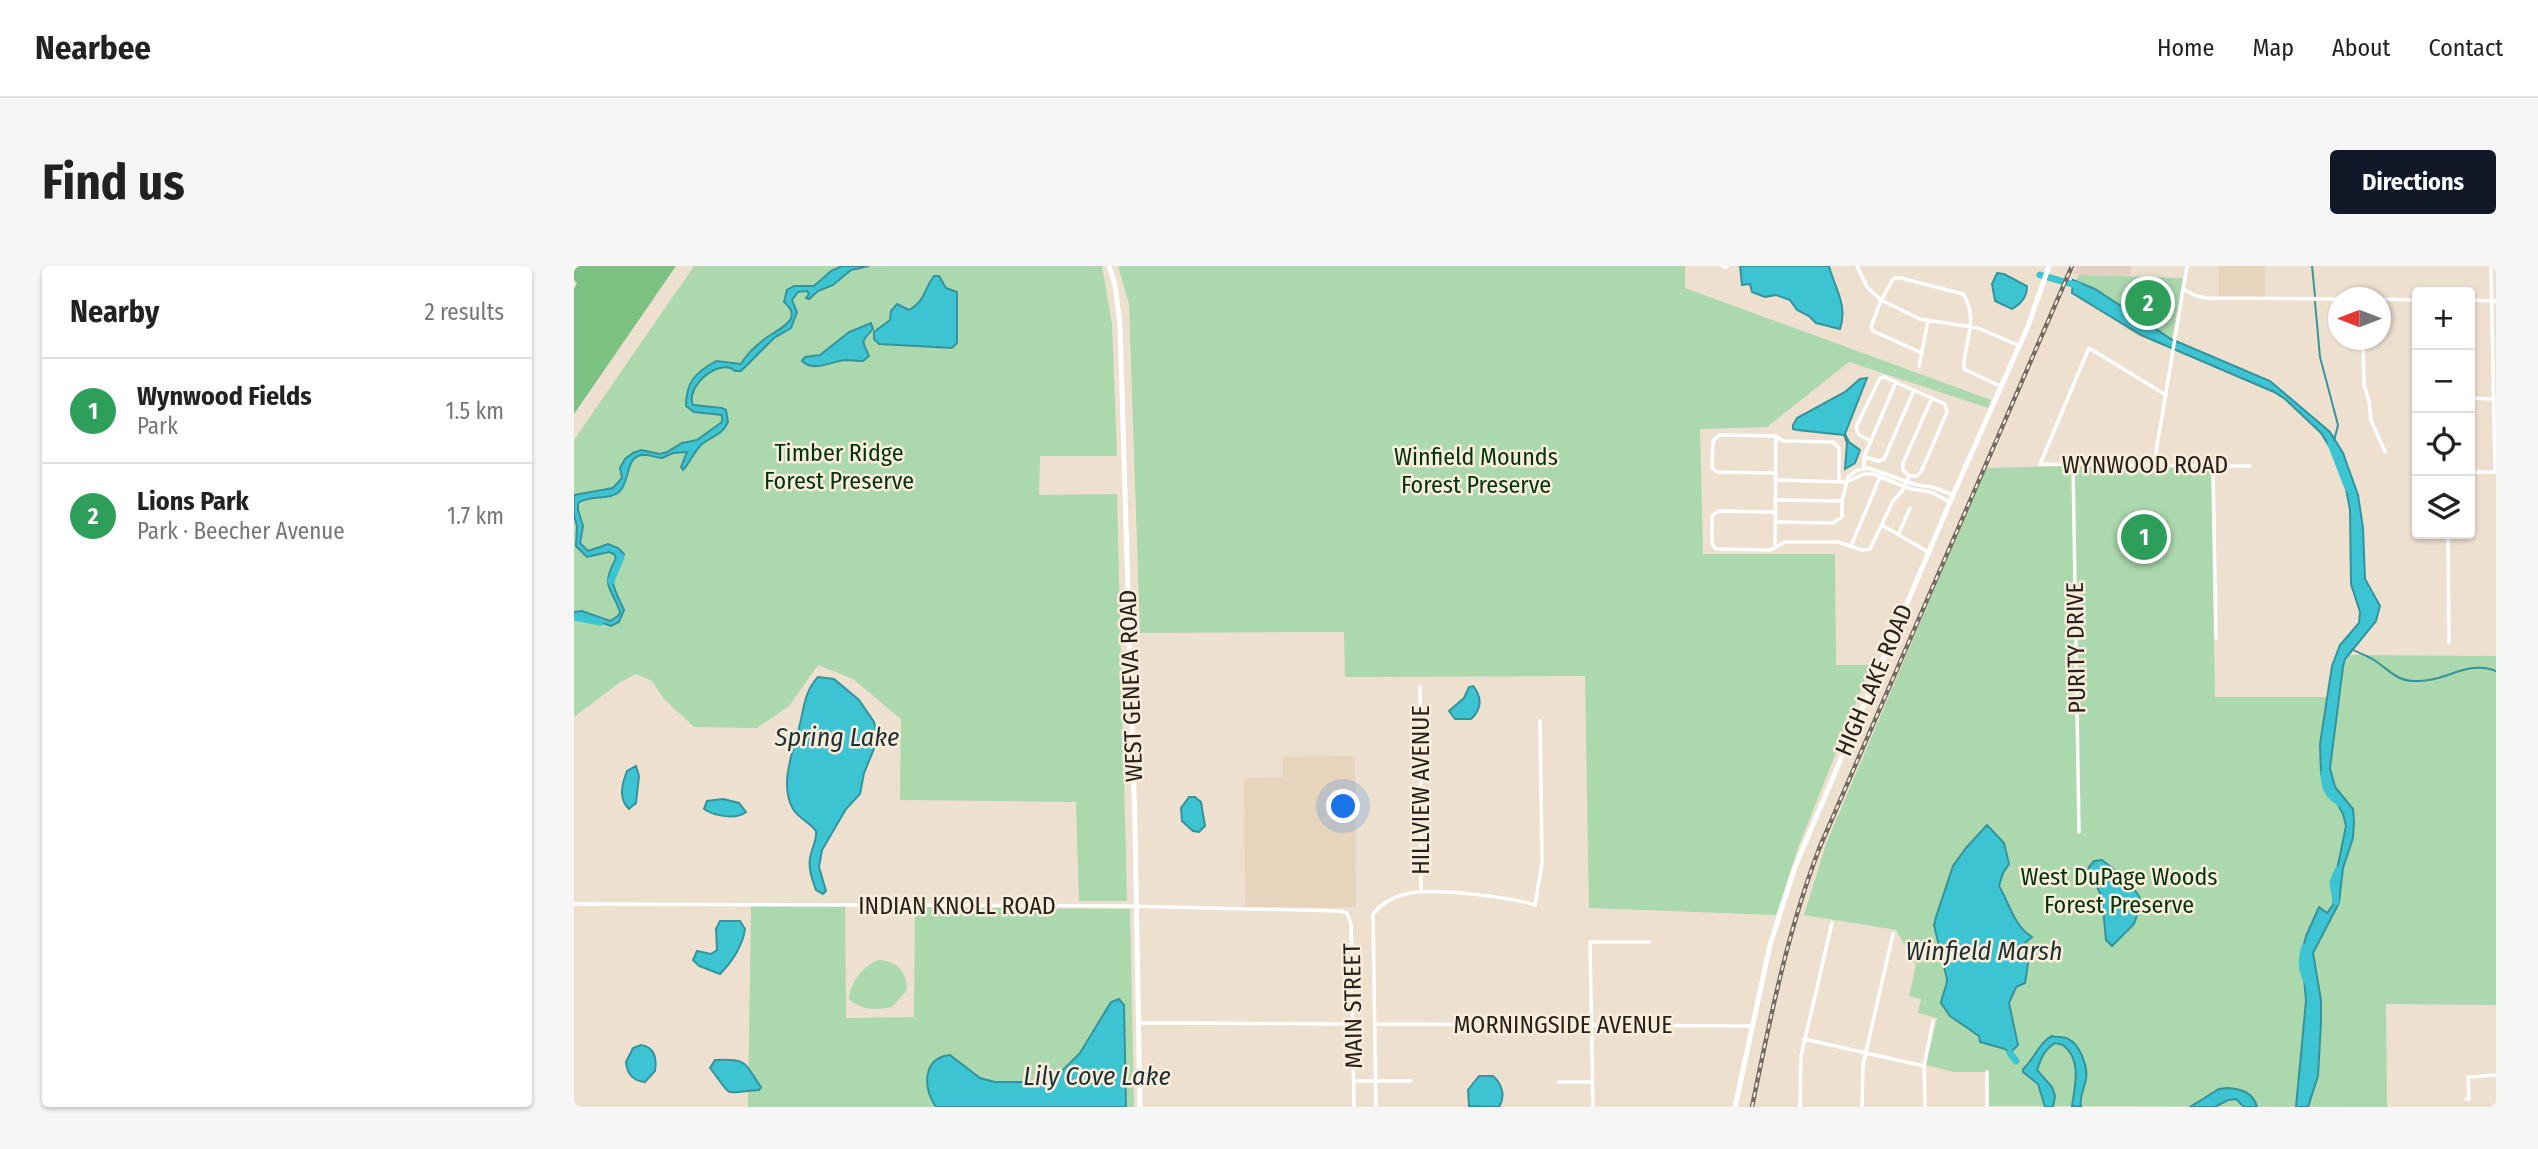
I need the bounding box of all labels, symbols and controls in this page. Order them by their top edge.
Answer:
text: Nearbee [35,28,151,68]
text: Home [2157,34,2214,62]
text: Map [2252,34,2294,62]
text: About [2332,34,2390,62]
text: Contact [2428,34,2503,62]
button: Directions [2330,150,2496,214]
text: Find us [42,153,185,212]
pin: 2 [2125,277,2171,329]
north arrow [2328,287,2391,350]
map controls [2412,287,2475,539]
button: + [2412,287,2475,350]
text: Nearby [70,294,159,330]
text: 2 results [424,298,504,326]
button: − [2412,350,2475,413]
text: Wynwood Fields [137,381,312,412]
text: 1 [88,397,98,425]
text: 1.5 km [446,397,504,425]
text: Park [137,412,178,440]
button: locate [2412,413,2475,476]
park label: Timber Ridge Forest Preserve [764,439,914,495]
park label: Winfield Mounds Forest Preserve [1394,443,1558,499]
street label: WYNWOOD ROAD [2062,451,2228,479]
button: layers [2412,476,2475,539]
text: Lions Park [137,486,249,517]
text: 2 [88,502,98,530]
text: 1.7 km [447,502,504,530]
pin: 1 [2121,511,2167,563]
text: Park · Beecher Avenue [137,517,345,545]
street label: PURITY DRIVE [2061,582,2091,714]
street label: WEST GENEVA ROAD [1114,589,1148,783]
street label: HIGH LAKE ROAD [1829,600,1919,760]
street label: HILLVIEW AVENUE [1407,705,1435,875]
water label: Spring Lake [774,722,899,753]
your location [1326,789,1360,823]
park label: West DuPage Woods Forest Preserve [2020,863,2218,919]
street label: INDIAN KNOLL ROAD [858,892,1056,920]
water label: Winfield Marsh [1905,936,2063,967]
street label: MAIN STREET [1338,943,1368,1069]
street label: MORNINGSIDE AVENUE [1454,1011,1672,1039]
water label: Lily Cove Lake [1023,1061,1171,1092]

